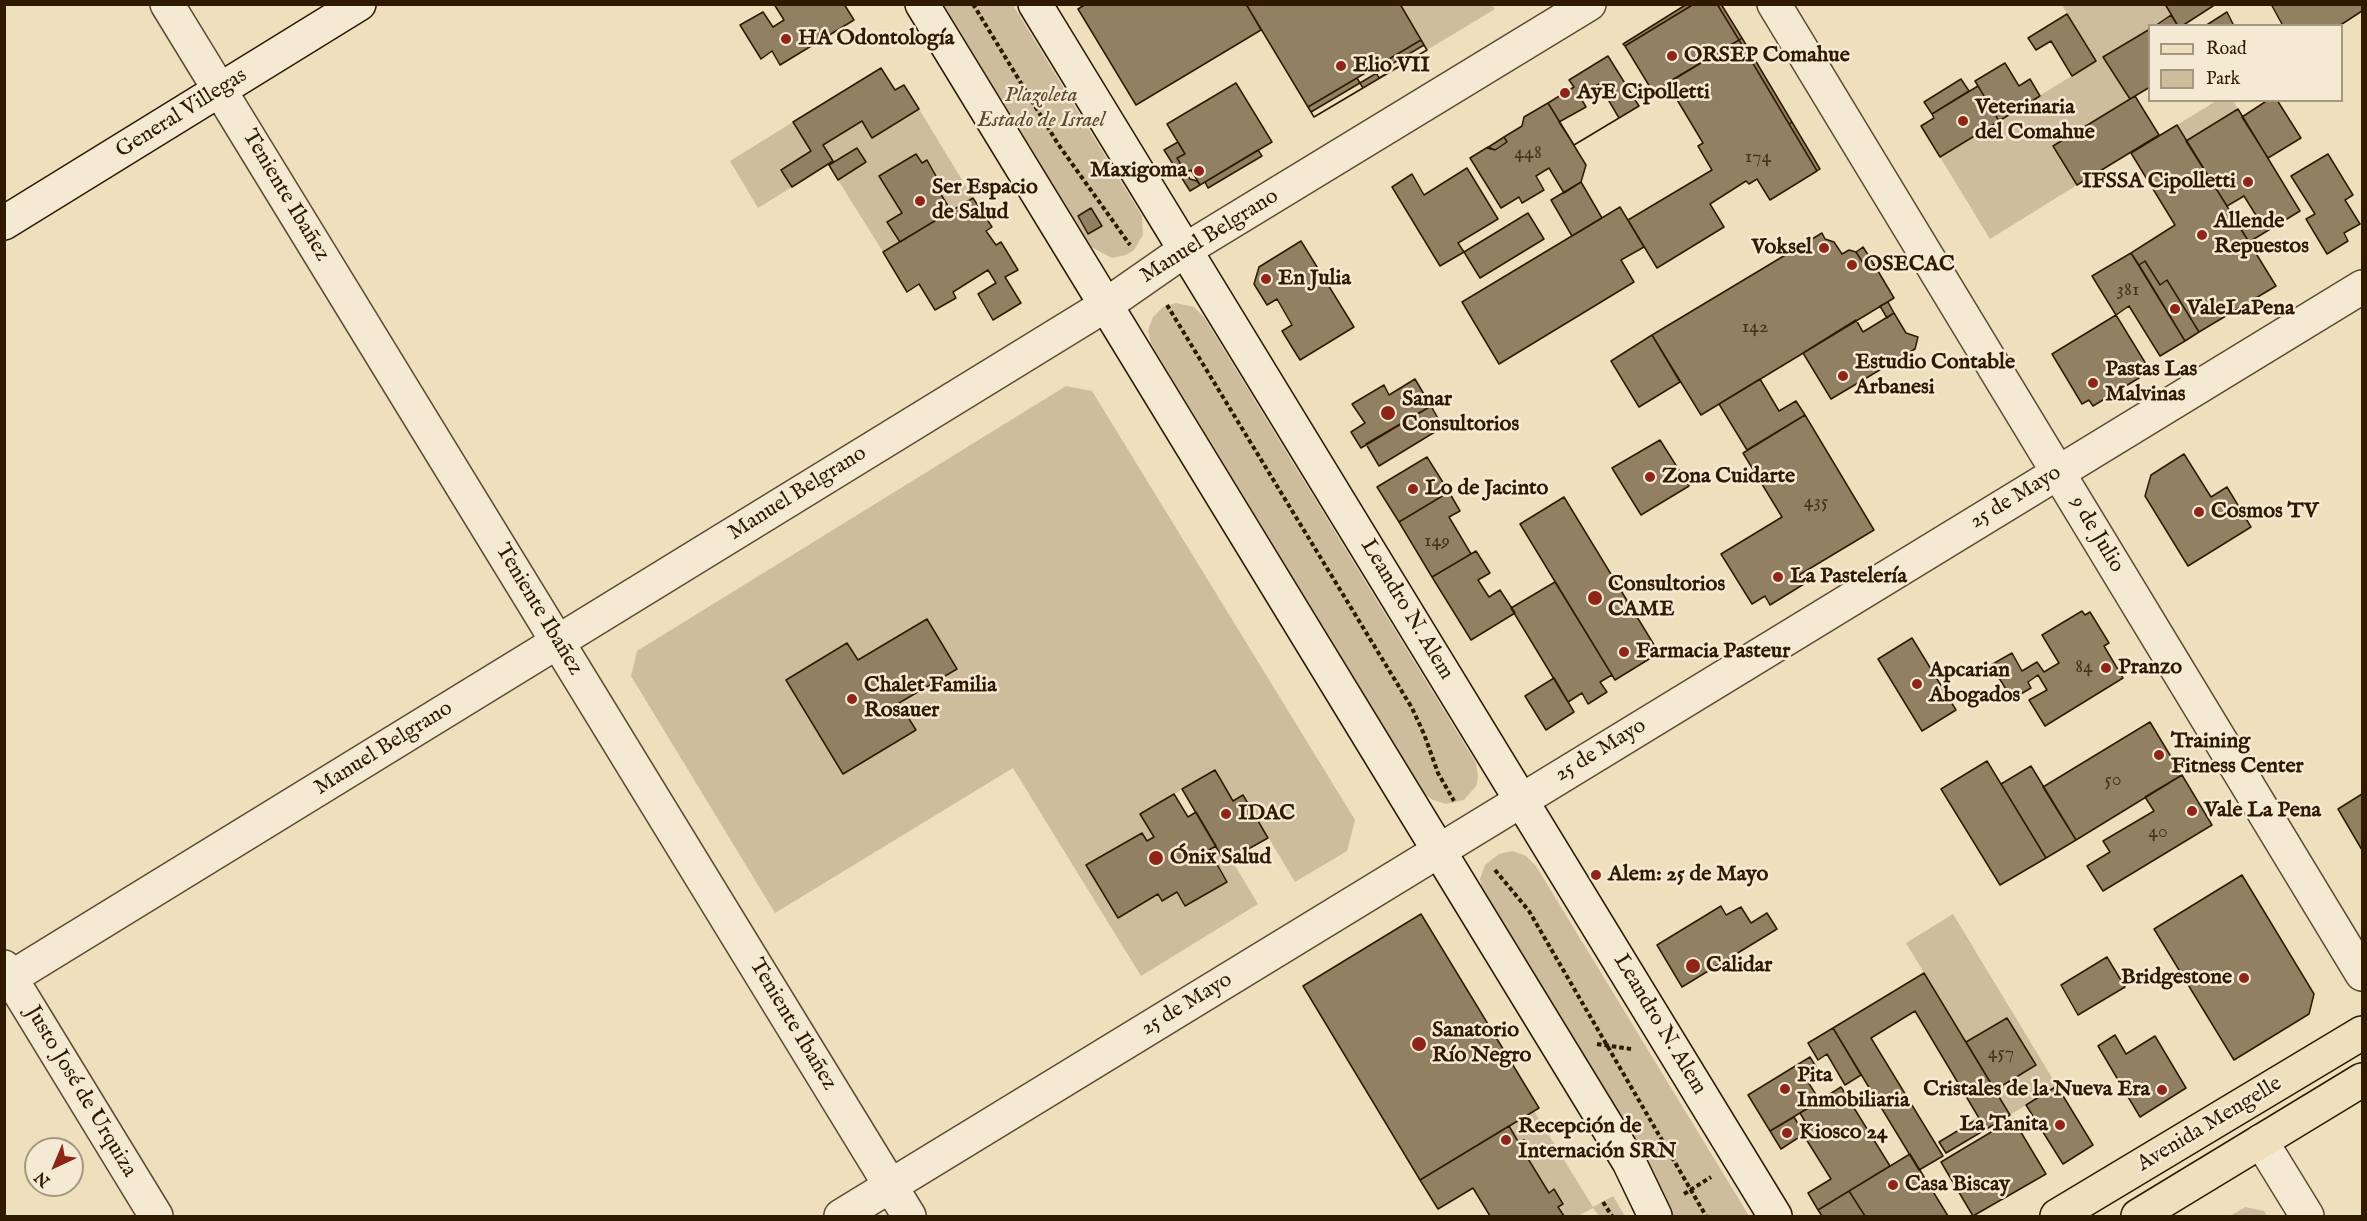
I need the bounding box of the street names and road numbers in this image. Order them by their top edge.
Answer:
street label: General Villegas [112,63,252,165]
street label: Teniente Ibañez [235,125,335,267]
street label: Manuel Belgrano [1136,184,1284,290]
street label: Manuel Belgrano [724,441,872,547]
street label: 25 de Mayo [1966,460,2066,536]
street label: 9 de Julio [2063,492,2129,578]
street label: Leandro N. Alem [1354,535,1458,685]
street label: Teniente Ibañez [488,539,588,681]
street label: Manuel Belgrano [310,696,458,802]
street label: 25 de Mayo [1551,713,1651,789]
street label: Leandro N. Alem [1607,950,1711,1100]
street label: Teniente Ibañez [742,954,842,1096]
street label: 25 de Mayo [1137,967,1237,1043]
street label: Justo José de Urquiza [18,1002,142,1182]
street label: Avenida Mengelle [2133,1071,2287,1179]

